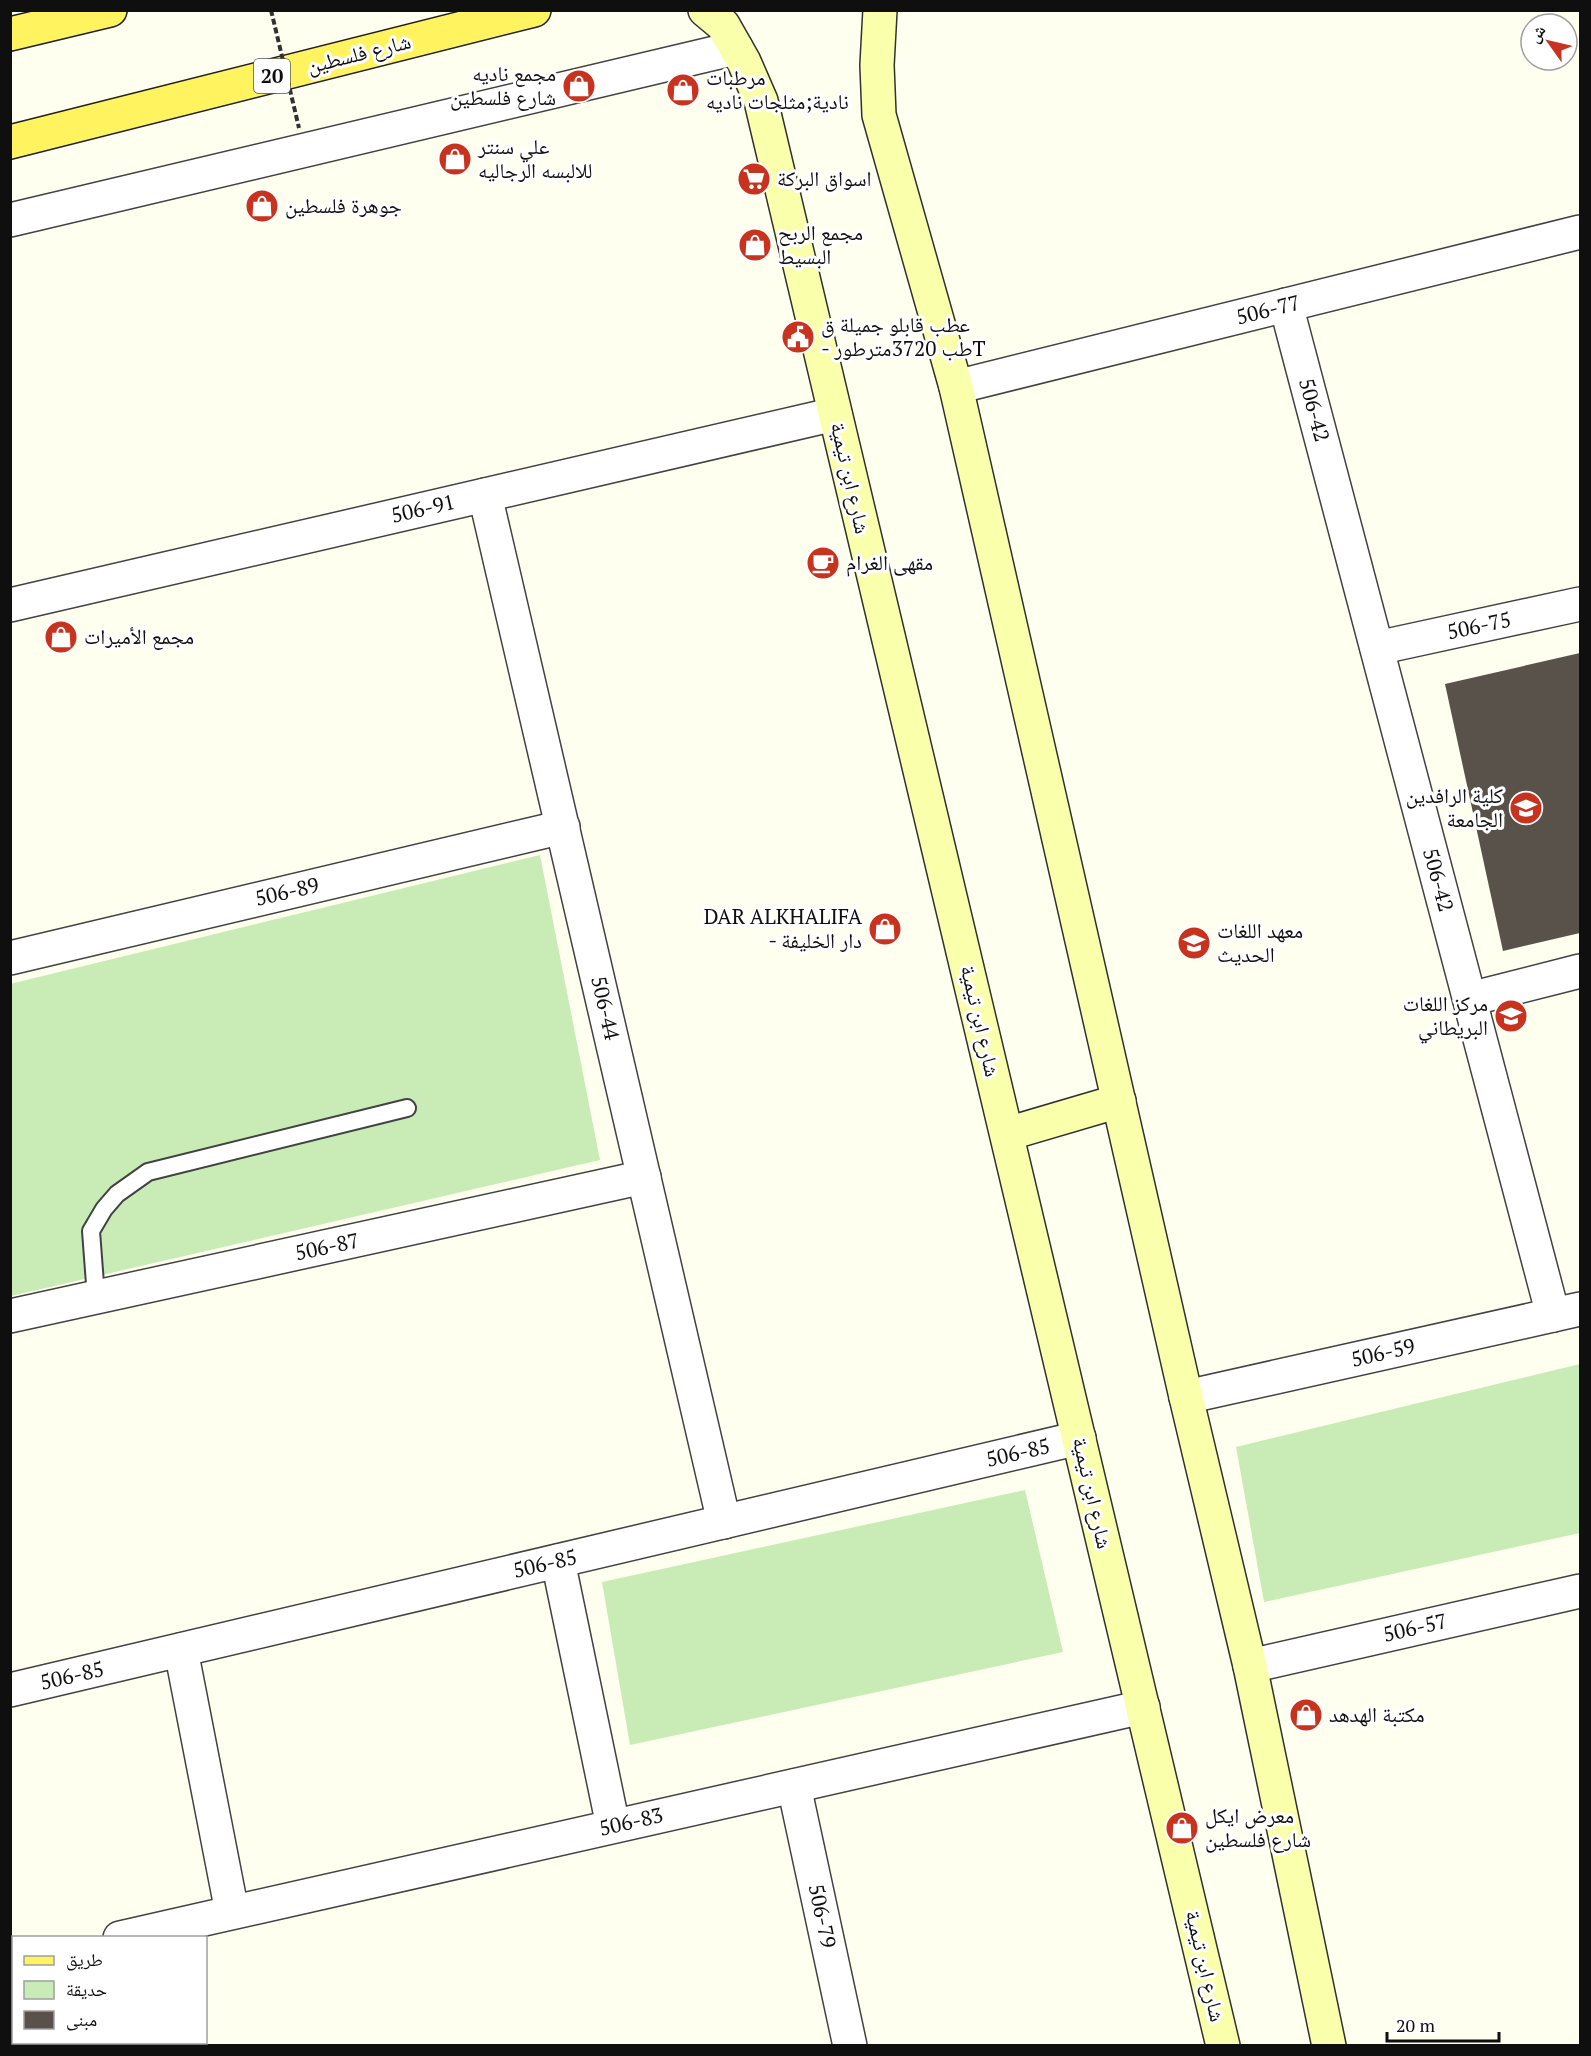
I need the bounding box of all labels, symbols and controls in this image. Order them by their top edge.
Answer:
north arrow [1519,12,1579,72]
text: ش [1523,20,1550,47]
street label: شارع فلسطين [304,27,414,79]
road number: 20 [254,59,290,93]
place label: مجمع ناديه شارع فلسطين [450,59,556,111]
place label: مرطبات نادية;مثلجات ناديه [706,63,849,115]
shop icon: مجمع ناديه شارع فلسطين [561,68,597,104]
shop icon: مرطبات نادية;مثلجات ناديه [665,72,701,108]
place label: علي سنتر للالبسه الرجاليه [477,132,592,184]
shop icon: علي سنتر للالبسه الرجاليه [437,141,473,177]
supermarket icon: اسواق البركة [736,161,772,197]
place label: اسواق البركة [777,164,872,192]
shop icon: جوهرة فلسطين [244,188,280,224]
place label: جوهرة فلسطين [285,191,402,219]
place label: مجمع الربح البسيط [778,218,863,270]
shop icon: مجمع الربح البسيط [737,227,773,263]
street label: 506-77 [1233,288,1303,330]
place label: عطب قابلو جميلة ق - طب 3720مترطورT [821,310,986,362]
public building icon: عطب قابلو جميلة ق - طب 3720مترطورT [780,319,816,355]
street label: 506-42 [1293,375,1337,445]
street label: شارع ابن تيمية [825,419,877,536]
street label: 506-91 [388,487,458,529]
cafe icon: مقهى الغرام [805,545,841,581]
place label: مقهى الغرام [846,548,933,577]
street label: 506-75 [1444,605,1513,645]
shop icon: مجمع الأميرات [43,619,79,655]
place label: مجمع الأميرات [84,622,194,650]
place label: كلية الرافدين الجامعة [1406,781,1503,833]
school or university icon: كلية الرافدين الجامعة [1508,790,1544,826]
street label: 506-42 [1417,845,1461,915]
street label: 506-89 [252,870,322,912]
place label: DAR ALKHALIFA - دار الخليفة [704,902,863,954]
shop icon: DAR ALKHALIFA - دار الخليفة [867,911,903,947]
place label: معهد اللغات الحديث [1217,916,1303,968]
school or university icon: معهد اللغات الحديث [1176,925,1212,961]
street label: شارع ابن تيمية [955,962,1007,1079]
street label: 506-44 [585,973,627,1043]
place label: مركز اللغات البريطاني [1403,989,1488,1044]
school or university icon: مركز اللغات البريطاني [1493,998,1529,1034]
street label: 506-87 [292,1226,361,1266]
street label: 506-59 [1348,1331,1418,1373]
street label: 506-85 [983,1431,1053,1473]
street label: شارع ابن تيمية [1067,1434,1119,1551]
street label: 506-85 [510,1542,580,1584]
street label: 506-57 [1380,1606,1450,1648]
street label: 506-85 [37,1654,107,1696]
shop icon: مكتبة الهدهد [1288,1697,1324,1733]
place label: مكتبة الهدهد [1329,1700,1425,1728]
street label: 506-83 [596,1800,666,1842]
place label: معرض ايكل شارع فلسطين [1205,1801,1311,1853]
shop icon: معرض ايكل شارع فلسطين [1164,1810,1200,1846]
street label: 506-79 [803,1881,843,1950]
street label: شارع ابن تيمية [1180,1907,1232,2024]
legend [12,1936,207,2044]
text: طريق [66,1947,103,1971]
text: حديقة [66,1977,107,2001]
scale bar [1387,2005,1500,2043]
text: مبنى [66,2007,97,2031]
text: 20 m [1396,2013,1436,2037]

